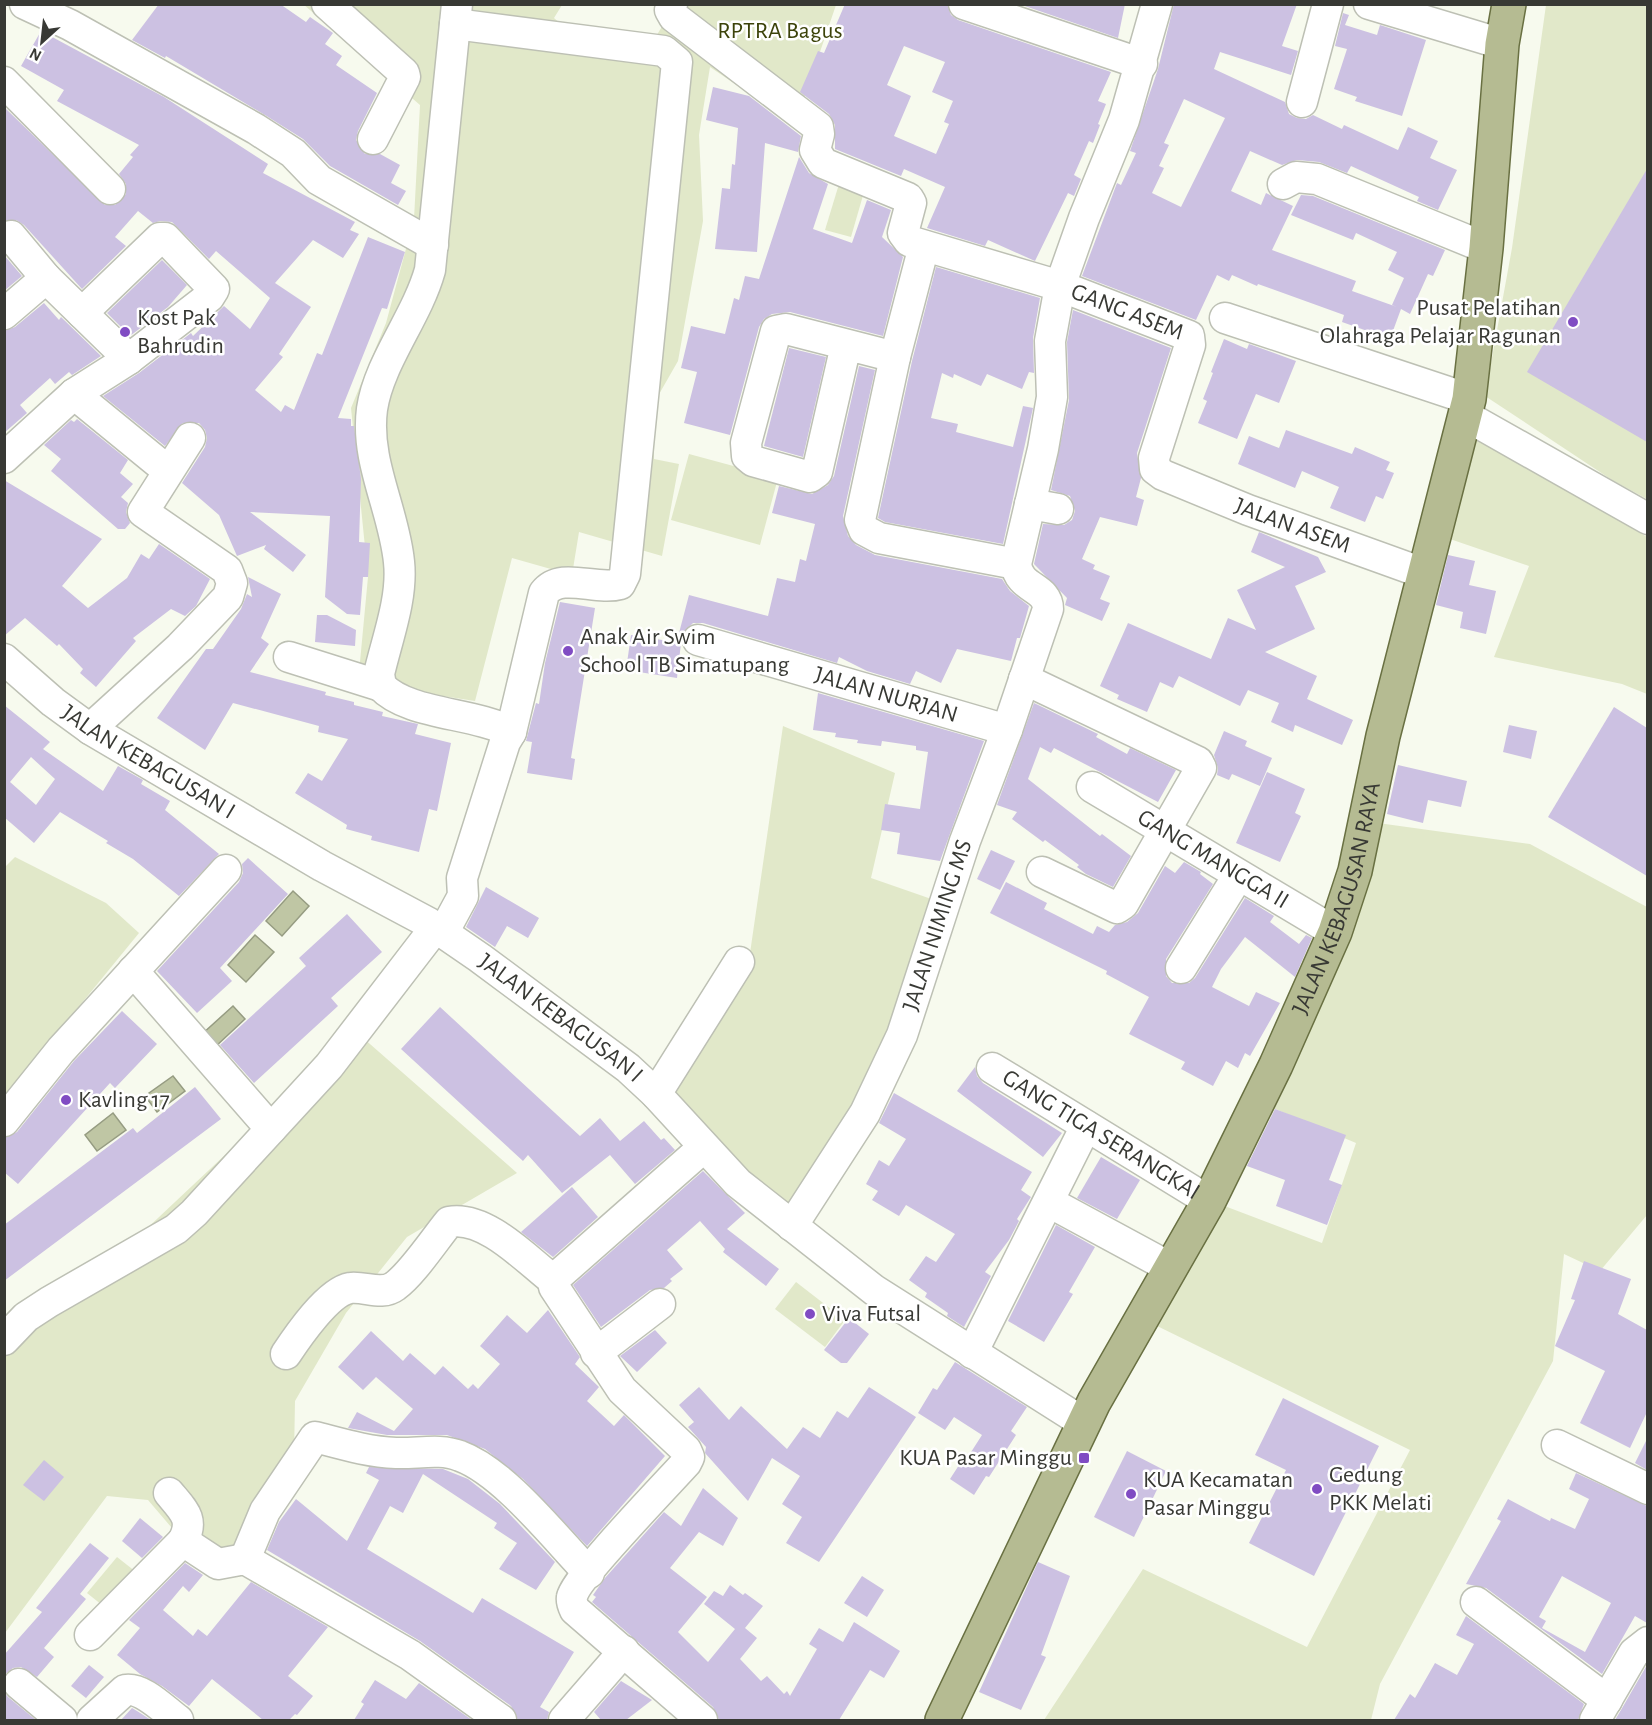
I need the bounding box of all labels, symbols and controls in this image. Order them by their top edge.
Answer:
north arrow [12,12,72,72]
park label: RPTRA Bagus [717,19,843,43]
text: N [27,45,44,64]
street label: GANG ASEM [1068,280,1187,345]
place label: Pusat Pelatihan Olahraga Pelajar Ragunan [1320,296,1561,348]
place label: Kost Pak Bahrudin [137,306,224,358]
marker: Pusat Pelatihan Olahraga Pelajar Ragunan [1566,315,1580,329]
marker: Kost Pak Bahrudin [118,325,132,339]
street label: JALAN ASEM [1231,494,1354,558]
place label: Anak Air Swim School TB Simatupang [580,625,789,677]
marker: Anak Air Swim School TB Simatupang [561,644,575,658]
street label: JALAN NURJAN [812,663,961,727]
street label: JALAN KEBAGUSAN I [57,700,239,824]
street label: JALAN KEBAGUSAN RAYA [1288,780,1385,1018]
street label: GANG MANGGA II [1133,805,1293,913]
street label: JALAN NIMING MS [899,837,977,1014]
street label: JALAN KEBAGUSAN I [474,949,647,1087]
street label: GANG TIGA SERANGKAI [998,1065,1204,1204]
place label: Kavling 17 [78,1088,170,1112]
marker: Kavling 17 [59,1093,73,1107]
place label: Viva Futsal [822,1302,921,1326]
marker: Viva Futsal [803,1307,817,1321]
place label: KUA Pasar Minggu [899,1446,1072,1470]
marker: KUA Pasar Minggu [1077,1451,1091,1465]
place label: Gedung PKK Melati [1329,1463,1432,1515]
place label: KUA Kecamatan Pasar Minggu [1143,1468,1293,1520]
marker: Gedung PKK Melati [1310,1482,1324,1496]
marker: KUA Kecamatan Pasar Minggu [1124,1487,1138,1501]

